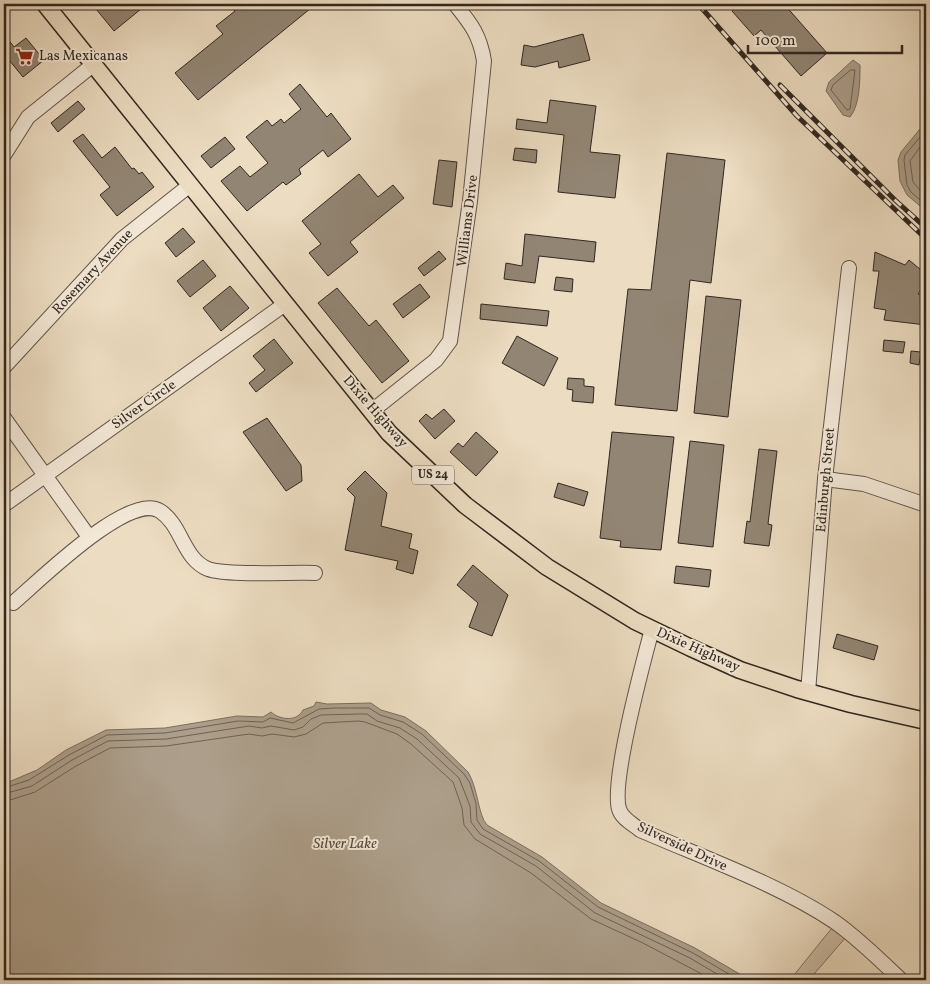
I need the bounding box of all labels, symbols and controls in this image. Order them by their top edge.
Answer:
scale bar [748,22,901,54]
text: 100 m [755,31,795,52]
supermarket icon: Las Mexicanas [15,46,35,66]
place label: Las Mexicanas [39,47,128,66]
street label: Williams Drive [453,173,483,268]
street label: Rosemary Avenue [48,225,138,319]
street label: Dixie Highway [338,372,412,453]
street label: Silver Circle [108,376,180,434]
street label: Edinburgh Street [812,427,840,533]
road number: US 24 [412,466,454,484]
street label: Dixie Highway [653,623,743,677]
street label: Silverside Drive [634,818,731,876]
water label: Silver Lake [313,834,377,855]

